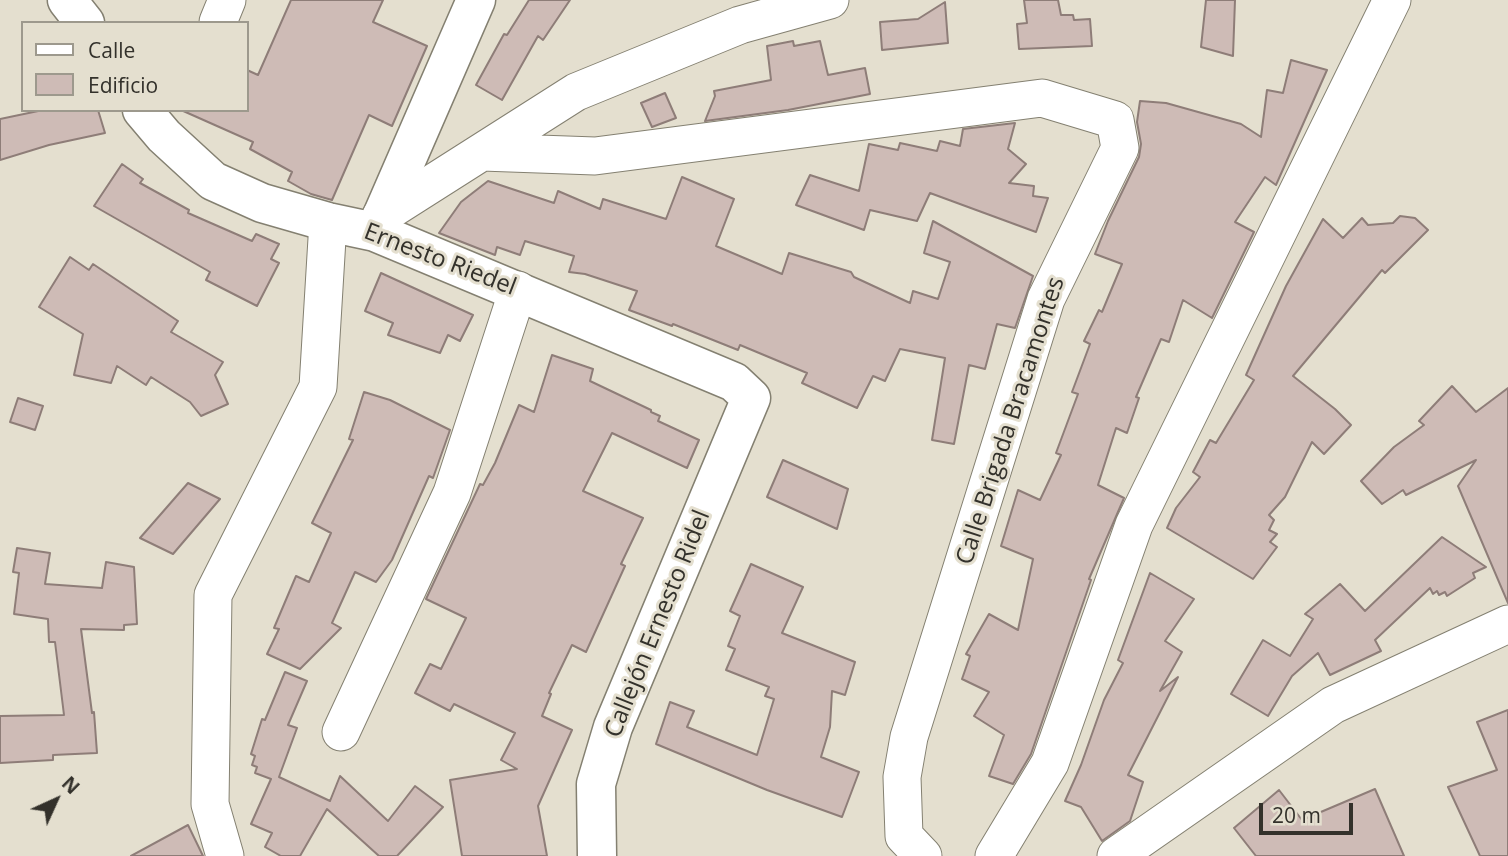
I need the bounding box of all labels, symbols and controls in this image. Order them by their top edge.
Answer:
legend [21,21,248,112]
text: Calle [88,36,135,64]
text: Edificio [88,71,158,99]
street label: Ernesto Riedel [360,218,520,302]
street label: Calle Brigada Bracamontes [951,274,1071,568]
street label: Callejón Ernesto Ridel [599,506,717,742]
north arrow [21,765,91,835]
text: N [56,770,85,800]
scale bar [1263,790,1358,834]
text: 20 m [1272,801,1321,829]

